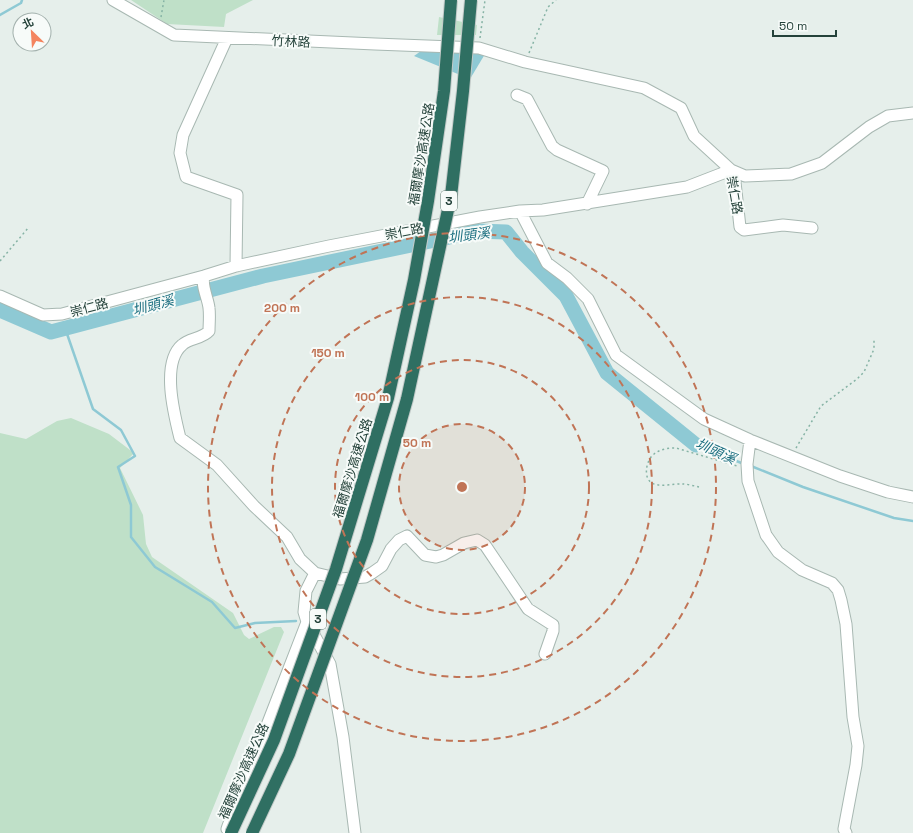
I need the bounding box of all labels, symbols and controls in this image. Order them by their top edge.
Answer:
north arrow [12,12,52,52]
scale bar [773,12,836,38]
text: 北 [20,14,36,32]
text: 50 m [779,18,807,34]
street label: 竹林路 [271,32,311,51]
street label: 福爾摩沙高速公路 [405,101,438,207]
street label: 崇仁路 [723,174,746,216]
road number: 3 [441,191,457,211]
street label: 崇仁路 [383,219,425,244]
water label: 圳頭溪 [447,223,493,246]
water label: 圳頭溪 [130,290,178,319]
street label: 崇仁路 [68,294,110,321]
text: 200 m [264,300,300,316]
text: 150 m [311,345,345,361]
text: 100 m [355,389,389,405]
street label: 福爾摩沙高速公路 [329,416,376,520]
water label: 圳頭溪 [693,434,741,469]
text: 50 m [403,435,431,451]
centre of rings [455,480,469,494]
road number: 3 [310,609,326,629]
street label: 福爾摩沙高速公路 [215,720,272,822]

